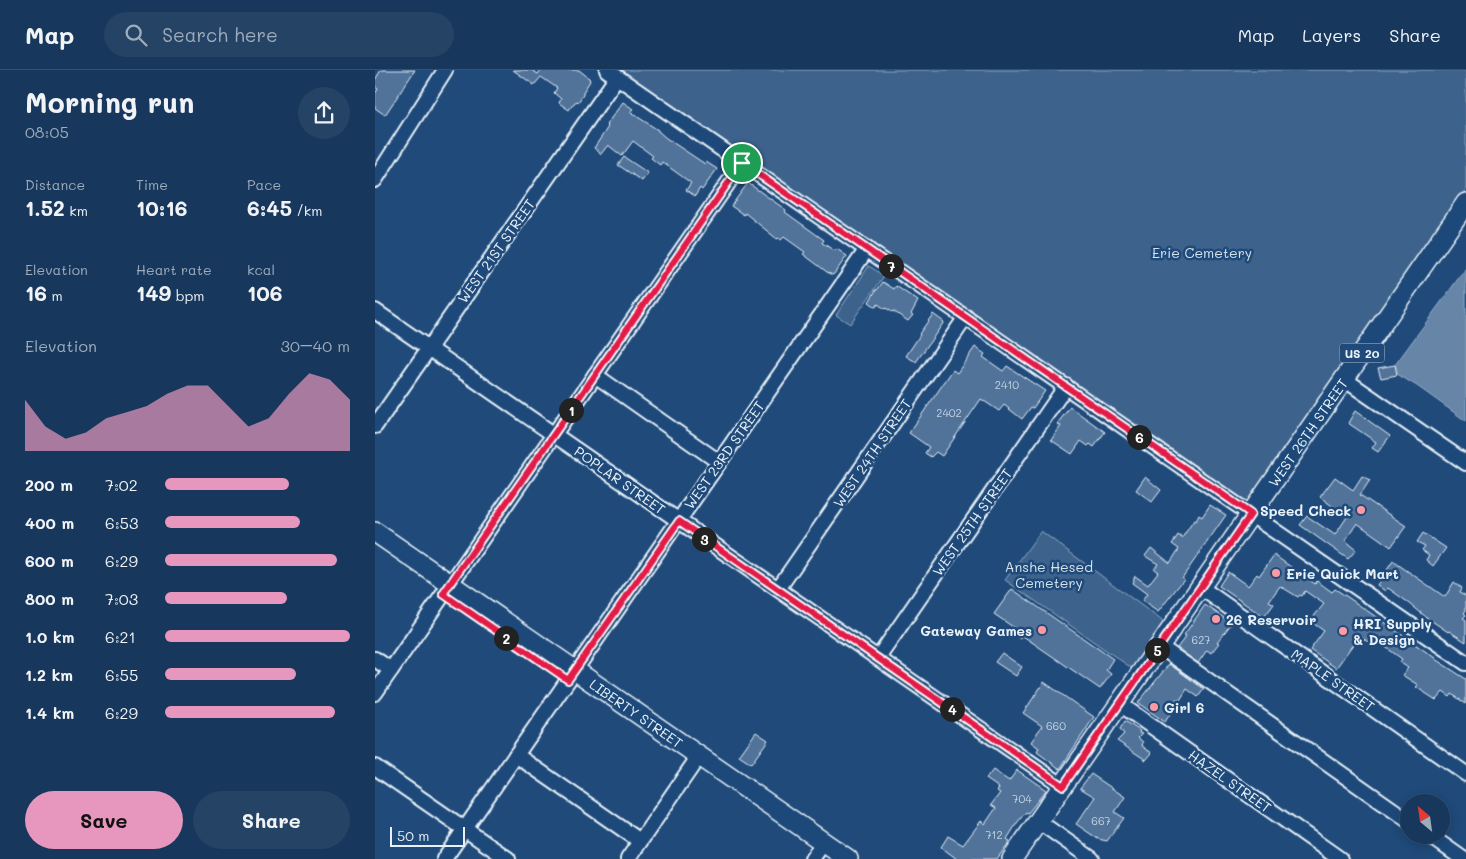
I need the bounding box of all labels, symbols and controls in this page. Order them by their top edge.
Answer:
search box [104,12,454,57]
text: Map [25,19,74,50]
icon: search [122,21,150,49]
text: Search here [162,22,278,47]
text: Map [1238,23,1274,47]
text: Layers [1302,23,1361,47]
text: Share [1389,23,1441,47]
text: Morning run [25,84,194,120]
button: share [298,87,350,139]
text: 08:05 [25,121,69,142]
pin [721,142,763,184]
icon: arrive [728,149,756,177]
text: Distance [25,175,85,194]
text: Time [136,175,168,194]
text: Pace [247,175,281,194]
text: 1.52 [25,194,65,221]
text: 10:16 [136,194,187,221]
text: 6:45 [247,194,292,221]
street label: WEST 21ST STREET [453,195,539,307]
text: km [65,201,88,220]
text: /km [292,201,322,220]
park label: Erie Cemetery [1152,243,1252,262]
pin: 7 [879,254,903,278]
text: 7 [888,257,895,276]
text: Elevation [25,260,88,279]
text: Heart rate [136,260,212,279]
text: kcal [247,260,275,279]
text: 16 [25,279,47,306]
text: 149 [136,279,171,306]
text: 106 [247,279,283,306]
text: m [47,286,63,305]
text: bpm [171,286,204,305]
text: Elevation [25,335,97,356]
text: 30–40 m [281,335,350,356]
road number: US 20 [1339,344,1385,362]
street label: WEST 26TH STREET [1263,374,1352,490]
house number: 2410 [995,377,1019,392]
street label: WEST 24TH STREET [829,395,916,511]
street label: WEST 23RD STREET [679,397,769,513]
pin: 1 [559,398,583,422]
text: 1 [568,401,575,420]
house number: 2402 [936,405,962,420]
pin: 6 [1127,424,1151,450]
text: 6 [1135,428,1144,447]
street label: POPLAR STREET [571,441,670,519]
street label: WEST 25TH STREET [928,464,1016,580]
text: 200 m [25,474,73,495]
text: 7:02 [105,474,138,495]
place label: Speed Check [1260,501,1351,520]
marker: Speed Check [1355,504,1367,516]
text: 400 m [25,512,74,533]
text: 6:53 [105,512,138,533]
pin: 3 [691,526,717,552]
text: 3 [700,530,709,549]
text: 600 m [25,550,74,571]
text: 6:29 [105,550,138,571]
park label: Anshe Hesed Cemetery [1005,557,1093,592]
place label: Erie Quick Mart [1286,564,1399,583]
marker: Erie Quick Mart [1270,567,1282,579]
text: 800 m [25,588,74,609]
text: 7:03 [105,588,138,609]
place label: 26 Reservoir [1226,610,1316,629]
marker: 26 Reservoir [1210,613,1222,625]
place label: HRI Supply & Design [1353,614,1432,649]
place label: Gateway Games [920,621,1032,640]
marker: Gateway Games [1036,624,1048,636]
marker: HRI Supply & Design [1337,625,1349,637]
text: 1.0 km [25,626,74,647]
text: 6:21 [105,626,136,647]
pin: 2 [493,626,519,650]
text: 2 [503,629,510,648]
house number: 627 [1192,632,1210,647]
pin: 5 [1145,638,1169,662]
text: 5 [1153,641,1162,660]
street label: MAPLE STREET [1288,644,1379,716]
text: 1.2 km [25,664,73,685]
text: 6:55 [105,664,138,685]
street label: LIBERTY STREET [586,674,687,752]
pin: 4 [939,696,965,722]
place label: Girl 6 [1164,698,1204,717]
text: 4 [948,700,957,719]
marker: Girl 6 [1148,701,1160,713]
text: 1.4 km [25,702,74,723]
text: 6:29 [105,702,138,723]
house number: 660 [1046,718,1066,733]
street label: HAZEL STREET [1185,745,1276,817]
button: Save [25,791,183,849]
button: Share [193,791,350,849]
house number: 704 [1012,791,1032,806]
north arrow [1400,794,1450,844]
map controls [1400,794,1450,844]
house number: 667 [1091,813,1111,828]
scale bar [390,824,465,847]
text: 50 m [397,826,429,845]
house number: 712 [985,827,1003,842]

